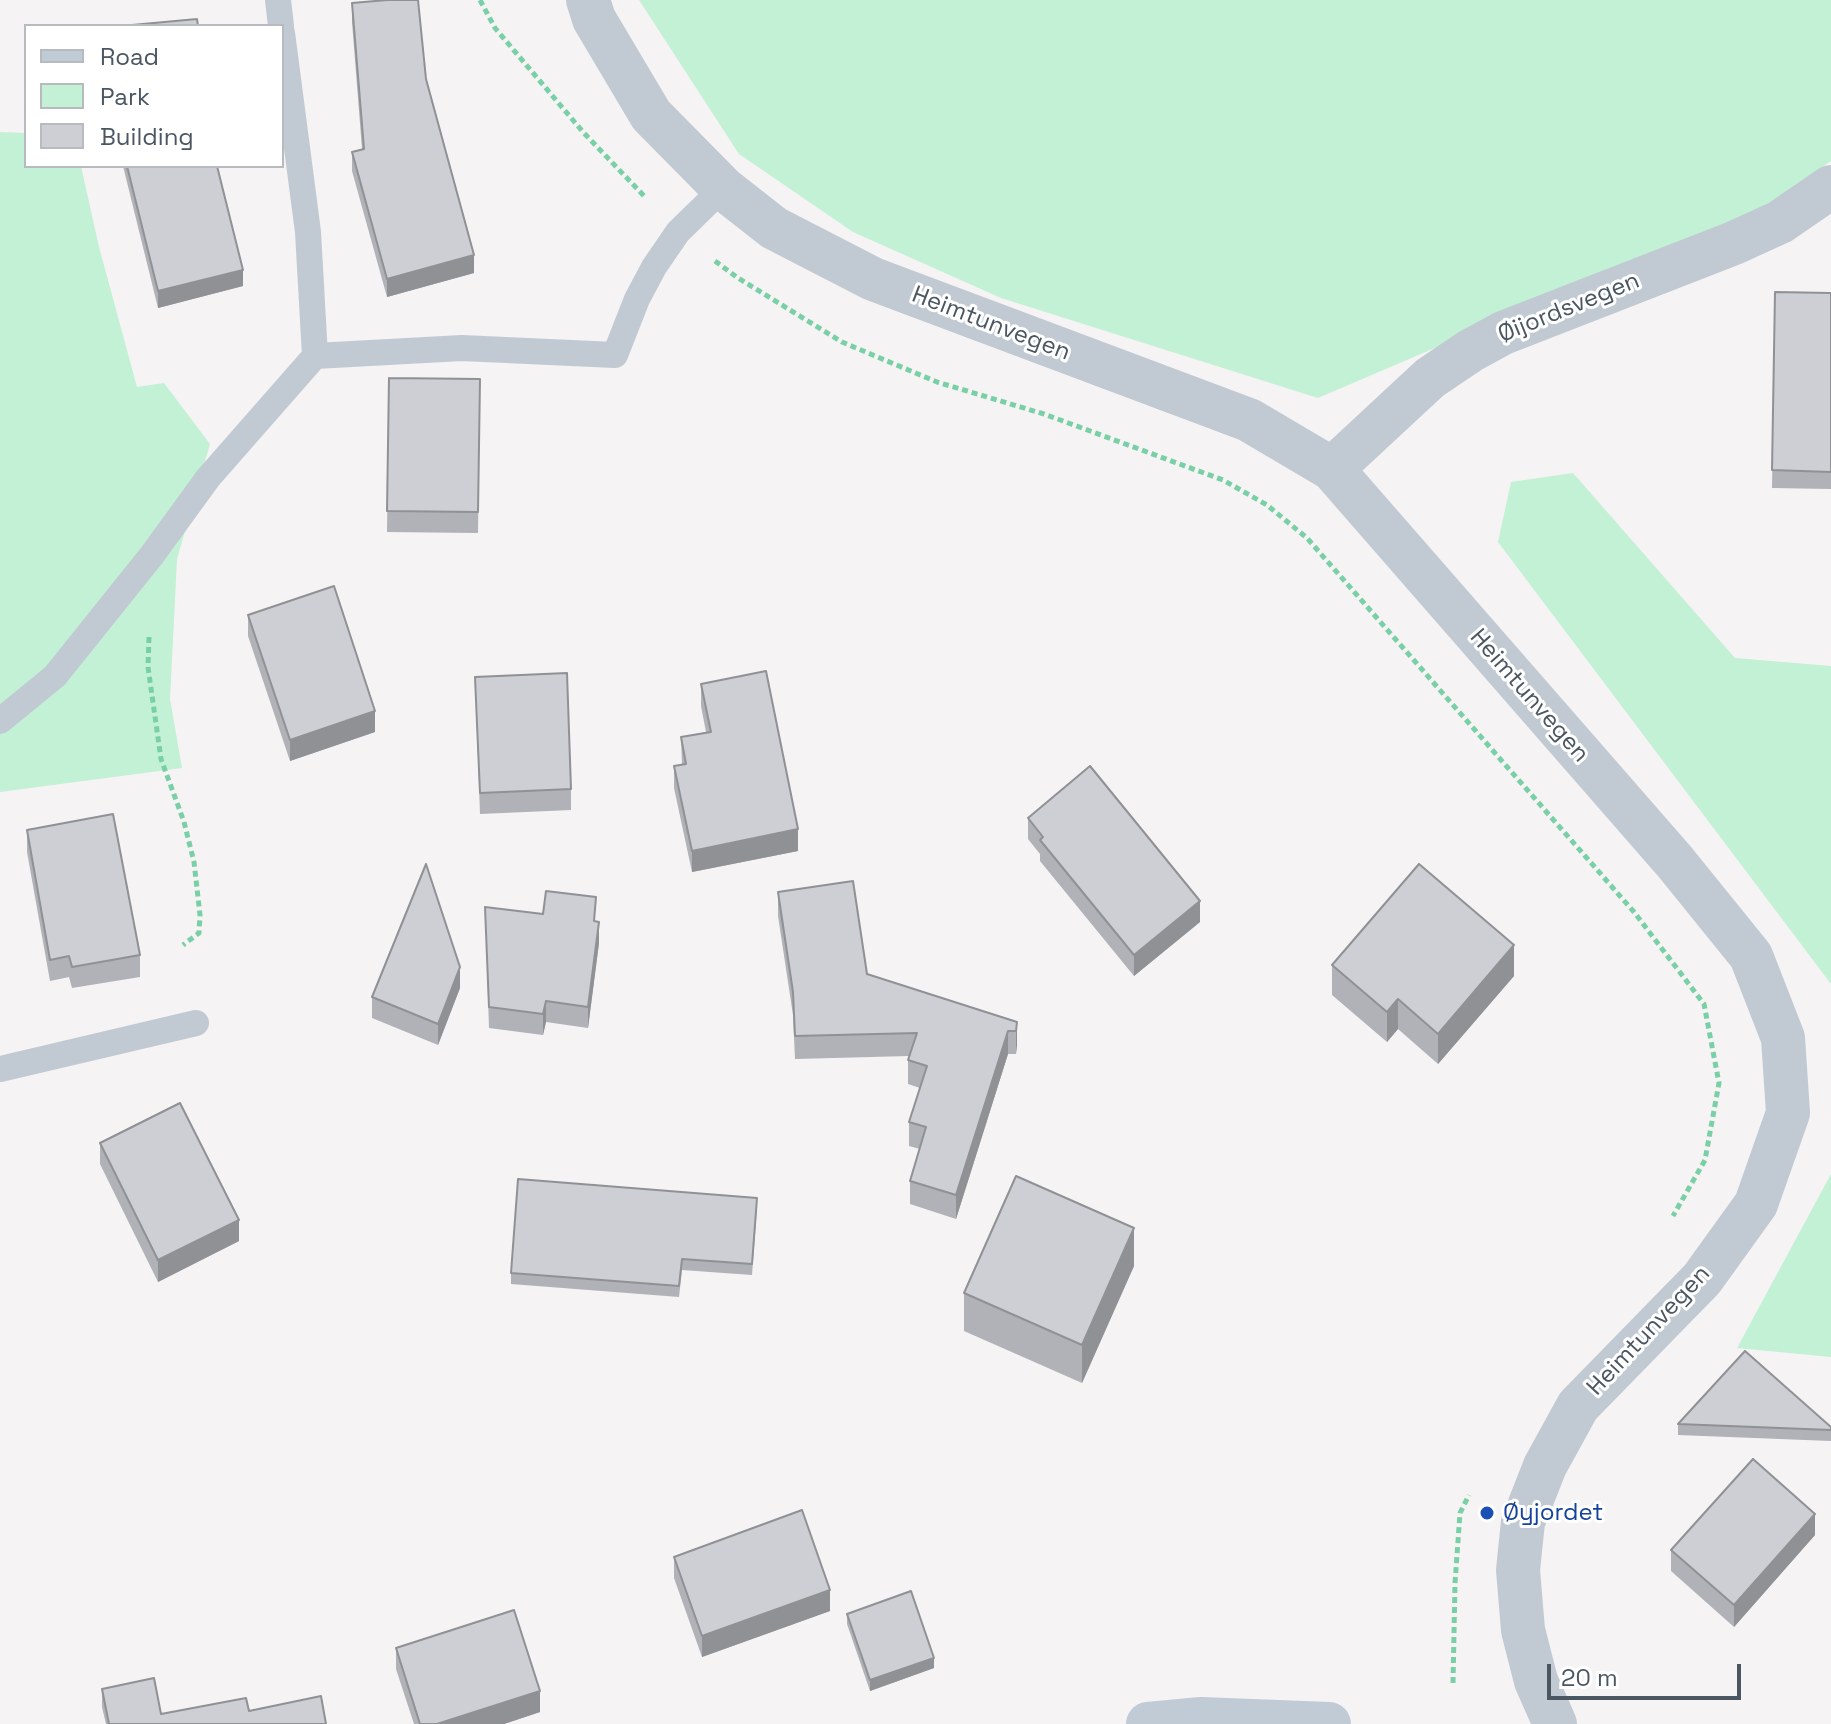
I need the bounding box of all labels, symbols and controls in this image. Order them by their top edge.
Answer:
legend [24,24,284,168]
text: Road [100,41,159,72]
text: Park [100,81,150,112]
text: Building [100,121,194,152]
street label: Øijordsvegen [1494,267,1644,349]
street label: Heimtunvegen [908,281,1074,367]
street label: Heimtunvegen [1463,623,1595,769]
street label: Heimtunvegen [1581,1260,1717,1402]
place label: Øyjordet [1503,1499,1603,1527]
marker: Øyjordet [1478,1504,1496,1522]
scale bar [1551,1648,1745,1698]
text: 20 m [1561,1662,1618,1693]

